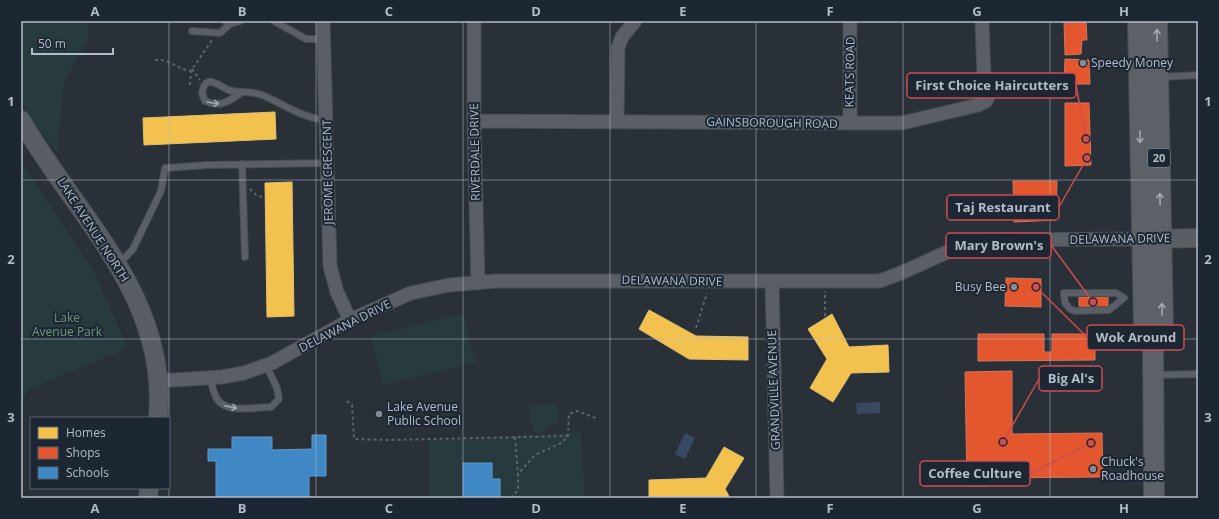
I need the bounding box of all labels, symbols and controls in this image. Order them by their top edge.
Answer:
text: A [91,2,100,20]
text: B [238,2,247,20]
text: C [385,2,393,20]
text: D [531,2,541,20]
text: E [679,2,687,20]
text: F [826,2,834,20]
text: G [972,2,982,20]
text: H [1119,2,1129,20]
one-way arrow [1153,29,1161,42]
scale bar [32,30,113,56]
text: 50 m [38,35,66,52]
street label: KEATS ROAD [840,36,859,108]
place label: Speedy Money [1091,54,1174,71]
marker: Speedy Money [1078,58,1088,68]
callout: First Choice Haircutters [907,73,1076,98]
text: First Choice Haircutters [915,76,1069,94]
text: 1 [7,92,15,110]
text: 1 [1204,92,1212,110]
one-way arrow [207,99,220,107]
street label: RIVERDALE DRIVE [465,103,484,201]
street label: GAINSBOROUGH ROAD [706,113,838,132]
street label: JEROME CRESCENT [318,119,337,226]
one-way arrow [1136,130,1144,143]
road number: 20 [1148,149,1170,167]
street label: LAKE AVENUE NORTH [53,174,134,285]
one-way arrow [1156,193,1164,206]
callout: Taj Restaurant [947,195,1059,220]
text: Taj Restaurant [955,198,1051,216]
street label: DELAWANA DRIVE [1069,229,1171,248]
callout: Mary Brown's [946,233,1051,258]
text: Mary Brown's [954,236,1044,254]
text: 2 [7,250,15,268]
text: 2 [1204,250,1212,268]
street label: DELAWANA DRIVE [621,271,723,290]
place label: Busy Bee [955,278,1006,295]
marker: Busy Bee [1009,282,1019,292]
street label: DELAWANA DRIVE [296,295,394,356]
one-way arrow [1158,303,1166,316]
park label: Lake Avenue Park [32,309,103,340]
callout: Wok Around [1087,325,1184,350]
text: Wok Around [1096,328,1176,346]
street label: GRANDVILLE AVENUE [763,330,784,450]
callout: Big Al's [1039,366,1102,391]
text: Big Al's [1048,369,1094,387]
place label: Lake Avenue Public School [387,398,461,429]
one-way arrow [224,403,237,411]
text: 3 [7,408,15,426]
text: 3 [1204,408,1212,426]
marker: Lake Avenue Public School [374,409,384,419]
legend [30,417,170,489]
text: Homes [66,424,106,441]
text: Shops [66,444,101,461]
place label: Chuck's Roadhouse [1101,453,1164,484]
callout: Coffee Culture [920,461,1030,486]
text: Schools [66,464,109,481]
text: Coffee Culture [928,464,1022,482]
marker: Chuck's Roadhouse [1088,464,1098,474]
text: A [91,499,100,517]
text: B [238,499,247,517]
text: C [385,499,393,517]
text: D [531,499,541,517]
text: E [679,499,687,517]
text: F [826,499,834,517]
text: G [972,499,982,517]
text: H [1119,499,1129,517]

